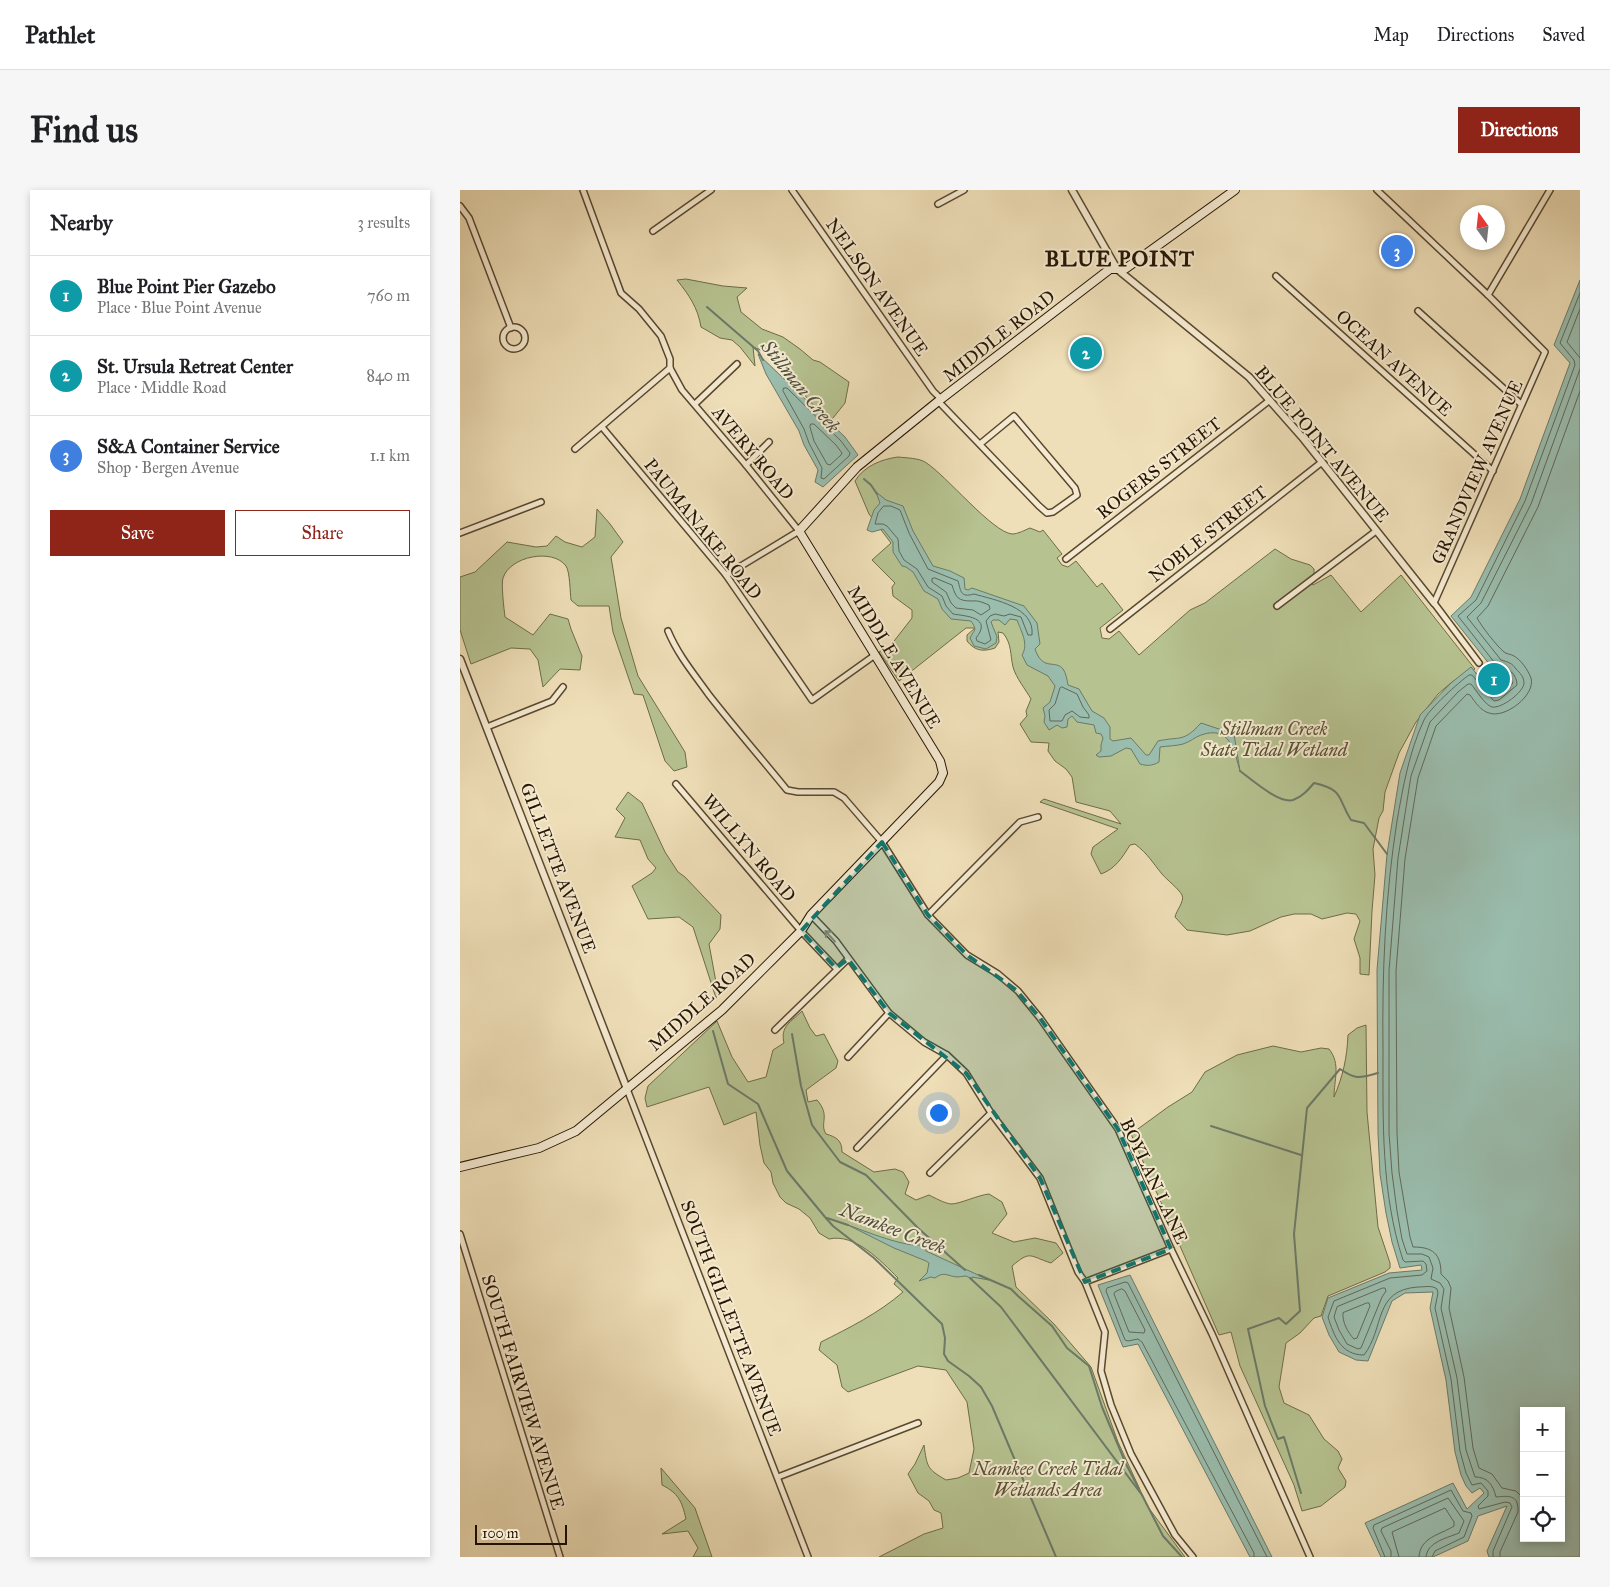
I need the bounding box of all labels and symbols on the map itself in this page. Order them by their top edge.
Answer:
north arrow [1460,205,1505,250]
street label: NELSON AVENUE [821,214,933,360]
pin: 3 [1381,232,1413,270]
district label: BLUE POINT [1045,245,1195,272]
street label: MIDDLE ROAD [938,285,1060,387]
street label: OCEAN AVENUE [1331,305,1457,421]
water label: Stillman Creek [755,334,846,438]
pin: 2 [1070,334,1102,372]
street label: BLUE POINT AVENUE [1250,361,1394,527]
street label: GRANDVIEW AVENUE [1426,376,1528,568]
street label: AVERY ROAD [707,401,799,504]
street label: ROGERS STREET [1092,412,1226,524]
street label: PAUMANAKE ROAD [639,454,767,604]
street label: NOBLE STREET [1145,481,1271,587]
street label: MIDDLE AVENUE [843,582,945,733]
pin: 1 [1478,660,1510,698]
park label: Stillman Creek State Tidal Wetland [1200,718,1349,761]
street label: GILLETTE AVENUE [515,780,601,956]
street label: WILLYN ROAD [698,790,800,906]
one-way arrow [825,930,836,943]
street label: MIDDLE ROAD [644,948,760,1056]
your location [926,1100,952,1126]
street label: BOYLAN LANE [1115,1115,1193,1247]
street label: SOUTH GILLETTE AVENUE [676,1197,786,1439]
water label: Namkee Creek [836,1198,949,1259]
street label: SOUTH FAIRVIEW AVENUE [477,1272,569,1512]
park label: Namkee Creek Tidal Wetlands Area [972,1458,1125,1501]
scale bar [475,1522,568,1545]

